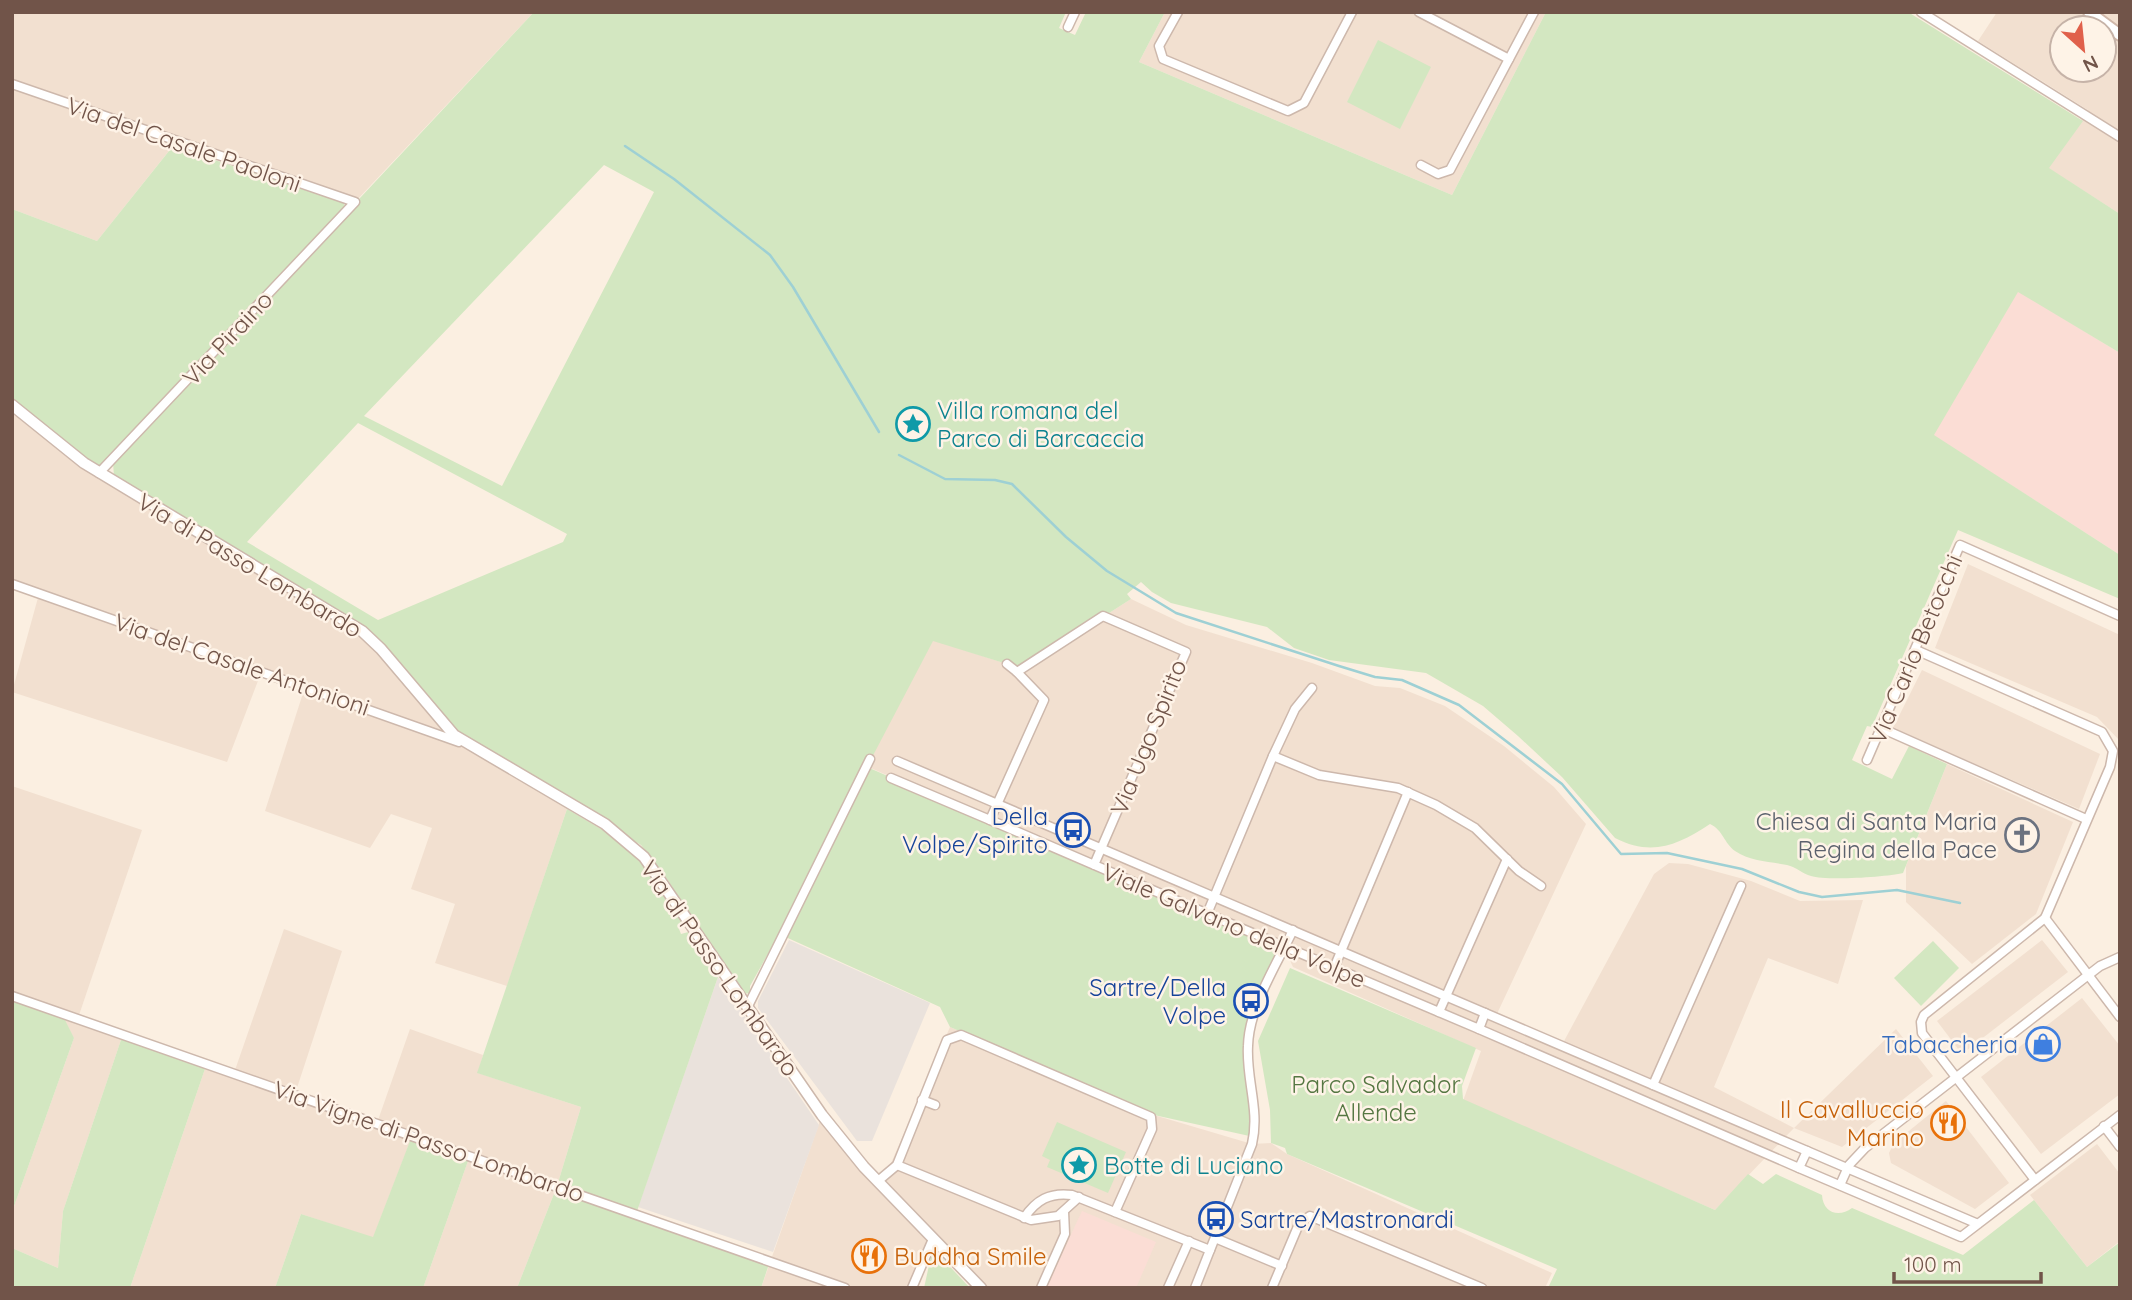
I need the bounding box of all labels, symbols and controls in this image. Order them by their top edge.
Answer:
north arrow [2048,14,2118,84]
text: N [2079,50,2102,78]
street label: Via del Casale Paoloni [63,90,305,198]
street label: Via Piraino [176,284,278,392]
place label: Villa romana del Parco di Barcaccia [937,395,1145,453]
place icon: Villa romana del Parco di Barcaccia [894,405,932,443]
street label: Via di Passo Lombardo [132,486,368,644]
street label: Via Carlo Betocchi [1861,550,1969,748]
street label: Via del Casale Antonioni [110,606,374,722]
street label: Via Ugo Spirito [1103,655,1193,819]
place label: Della Volpe/Spirito [902,801,1048,859]
place label: Chiesa di Santa Maria Regina della Pace [1756,806,1997,864]
bus stop icon: Della Volpe/Spirito [1054,811,1092,849]
church icon: Chiesa di Santa Maria Regina della Pace [2003,816,2041,854]
street label: Via di Passo Lombardo [634,854,806,1082]
street label: Viale Galvano della Volpe [1098,856,1370,994]
place label: Sartre/Della Volpe [1089,972,1226,1030]
bus stop icon: Sartre/Della Volpe [1232,982,1270,1020]
shop icon: Tabaccheria [2024,1025,2062,1063]
place label: Tabaccheria [1881,1029,2018,1059]
park label: Parco Salvador Allende [1291,1069,1461,1127]
street label: Via Vigne di Passo Lombardo [270,1074,588,1208]
place label: Il Cavalluccio Marino [1780,1094,1924,1152]
restaurant icon: Il Cavalluccio Marino [1929,1104,1967,1142]
place icon: Botte di Luciano [1060,1146,1098,1184]
place label: Botte di Luciano [1104,1150,1284,1180]
bus stop icon: Sartre/Mastronardi [1197,1200,1235,1238]
place label: Sartre/Mastronardi [1240,1204,1454,1234]
restaurant icon: Buddha Smile [850,1237,888,1275]
scale bar [1894,1240,2041,1284]
place label: Buddha Smile [894,1241,1046,1271]
text: 100 m [1904,1251,1962,1277]

